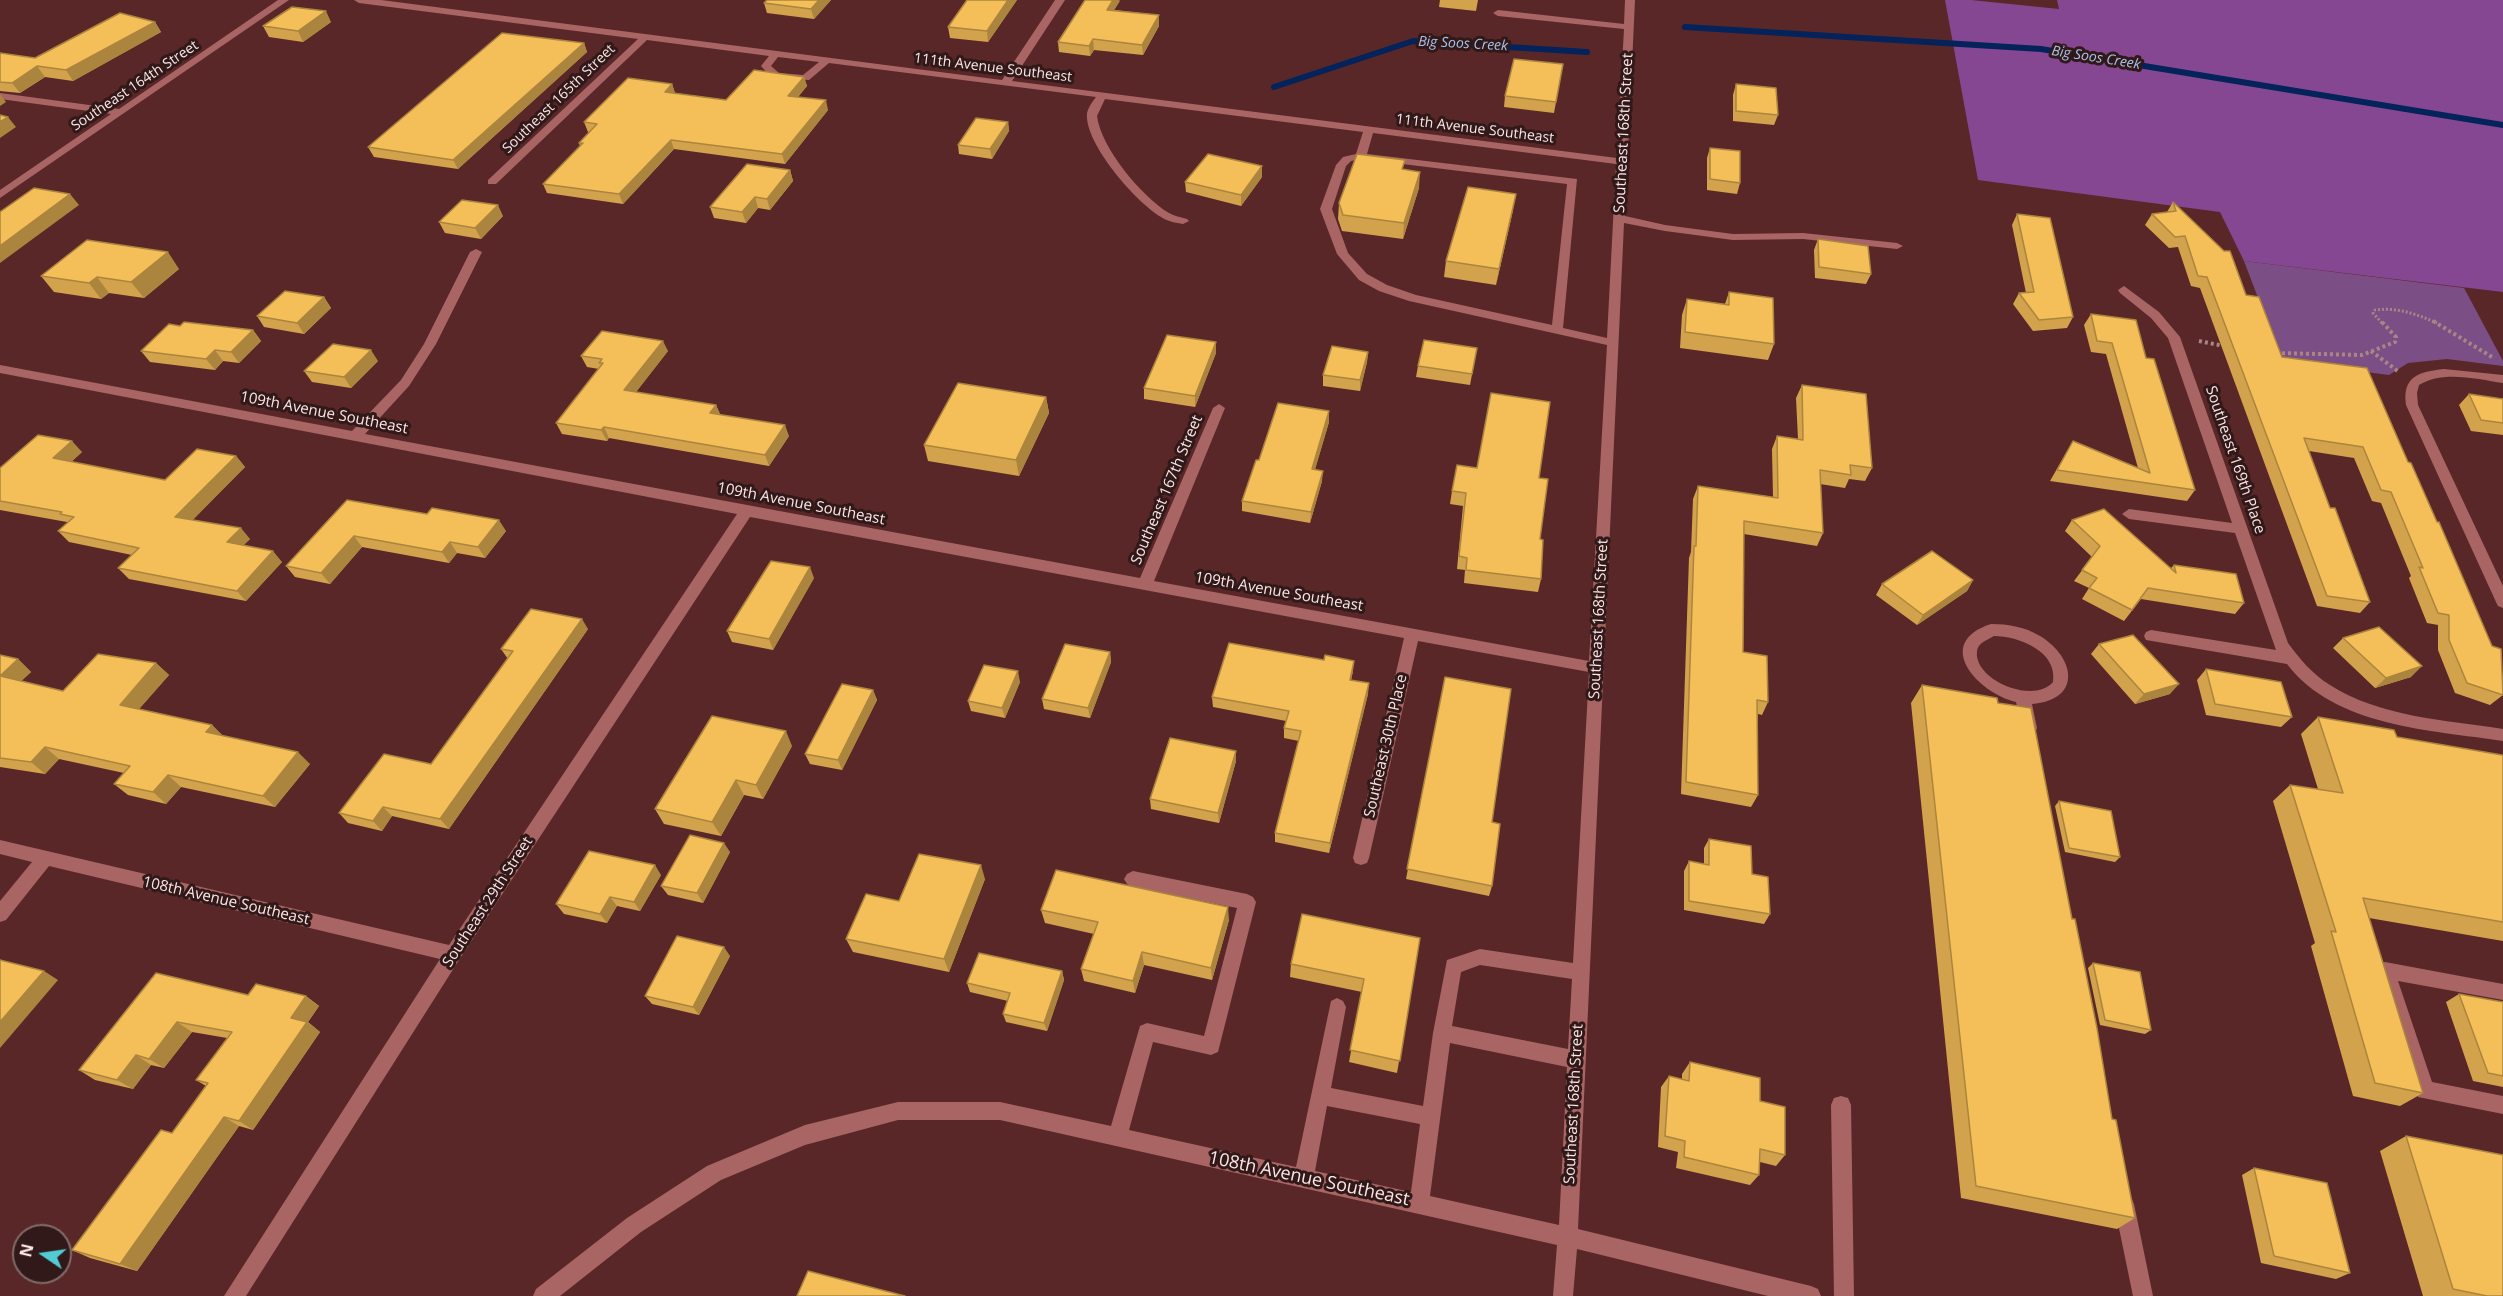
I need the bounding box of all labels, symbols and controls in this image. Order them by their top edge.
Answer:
water label: Big Soos Creek [1418,33,1508,55]
street label: Southeast 164th Street [68,37,202,135]
street label: Southeast 165th Street [499,41,619,157]
water label: Big Soos Creek [2050,43,2142,73]
street label: 111th Avenue Southeast [913,50,1073,86]
street label: Southeast 168th Street [1611,53,1637,213]
street label: 111th Avenue Southeast [1395,111,1555,147]
street label: Southeast 169th Place [2201,384,2269,536]
street label: 109th Avenue Southeast [239,388,409,438]
street label: Southeast 167th Street [1127,413,1207,567]
street label: 109th Avenue Southeast [716,479,886,529]
street label: Southeast 168th Street [1586,539,1612,699]
street label: 109th Avenue Southeast [1193,568,1365,616]
street label: Southeast 30th Place [1361,673,1411,819]
street label: Southeast 29th Street [439,834,537,970]
street label: 108th Avenue Southeast [141,873,311,929]
street label: Southeast 168th Street [1561,1024,1587,1184]
street label: 108th Avenue Southeast [1207,1147,1411,1211]
north arrow [12,1224,72,1284]
text: N [14,1242,39,1259]

